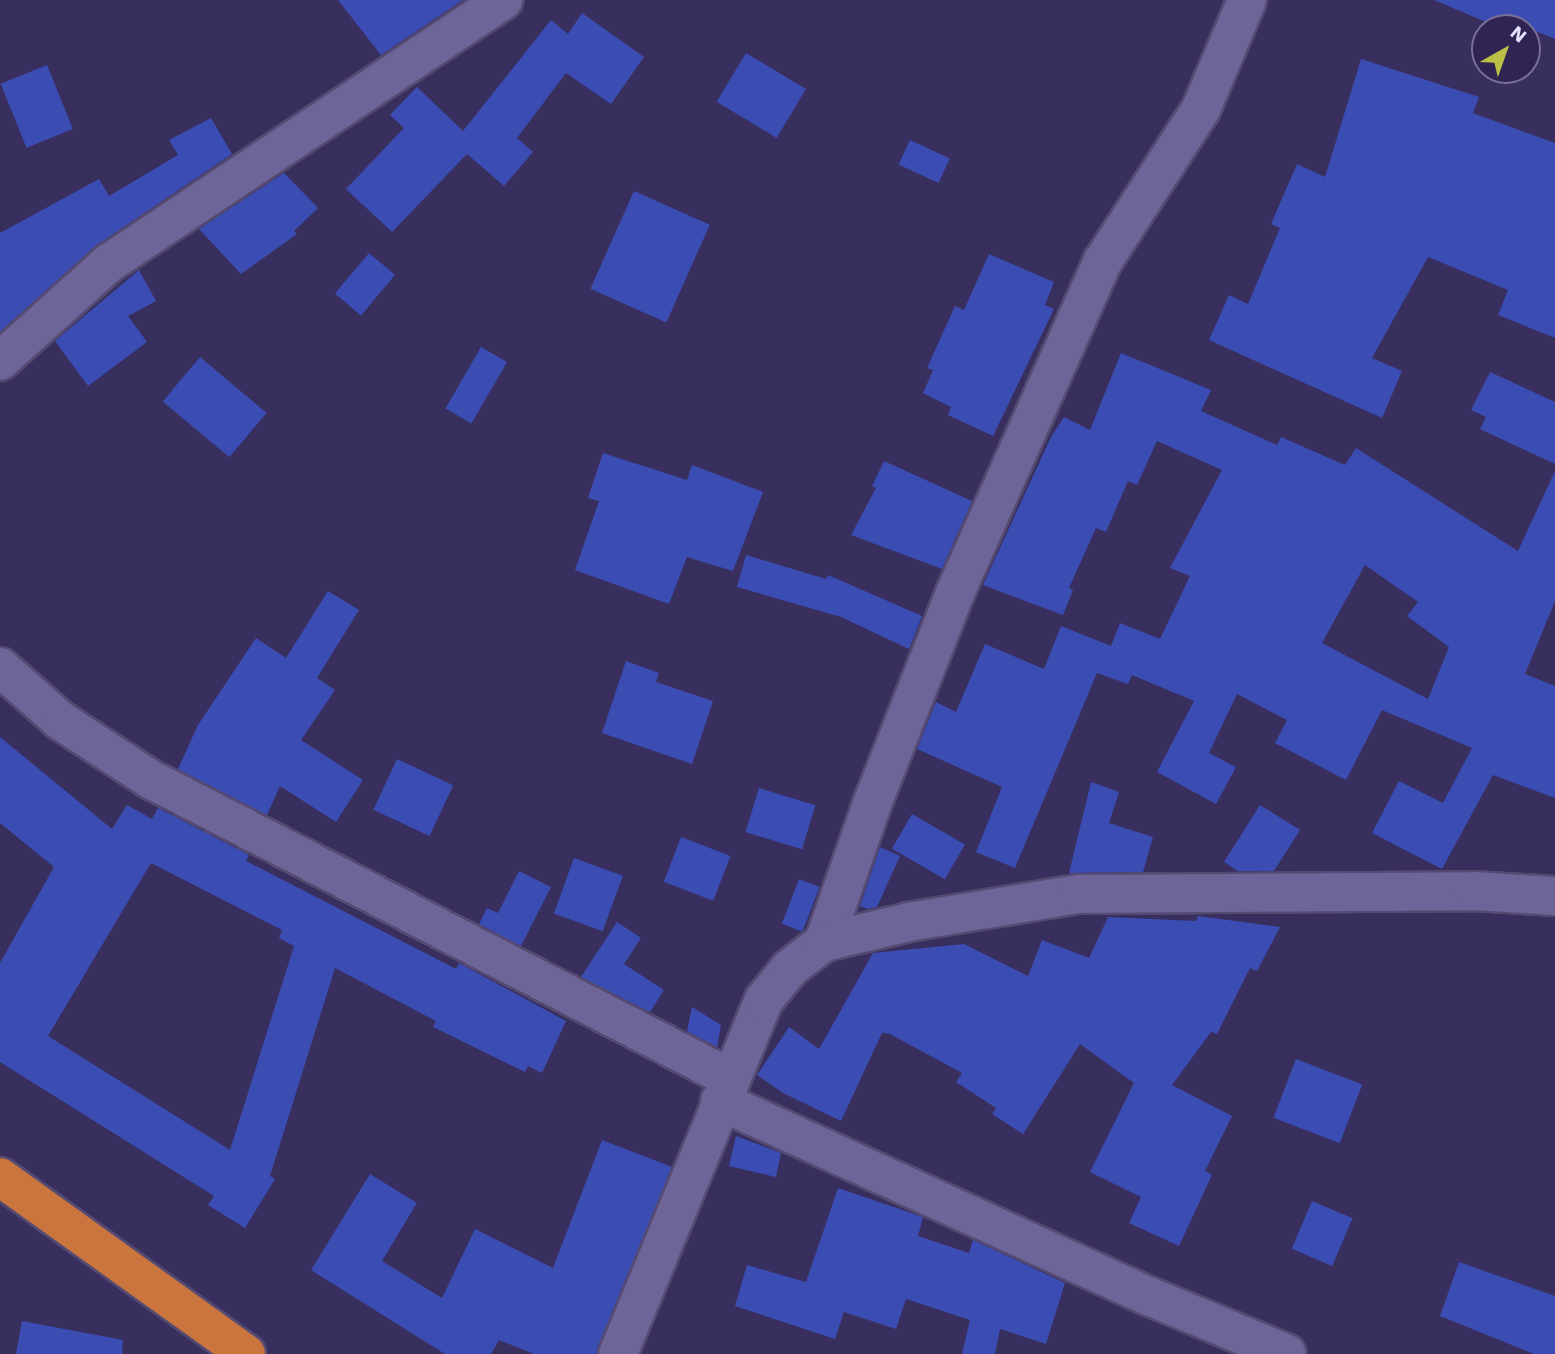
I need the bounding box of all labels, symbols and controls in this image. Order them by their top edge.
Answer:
north arrow [1471,14,1541,84]
text: N [1506,21,1531,47]

